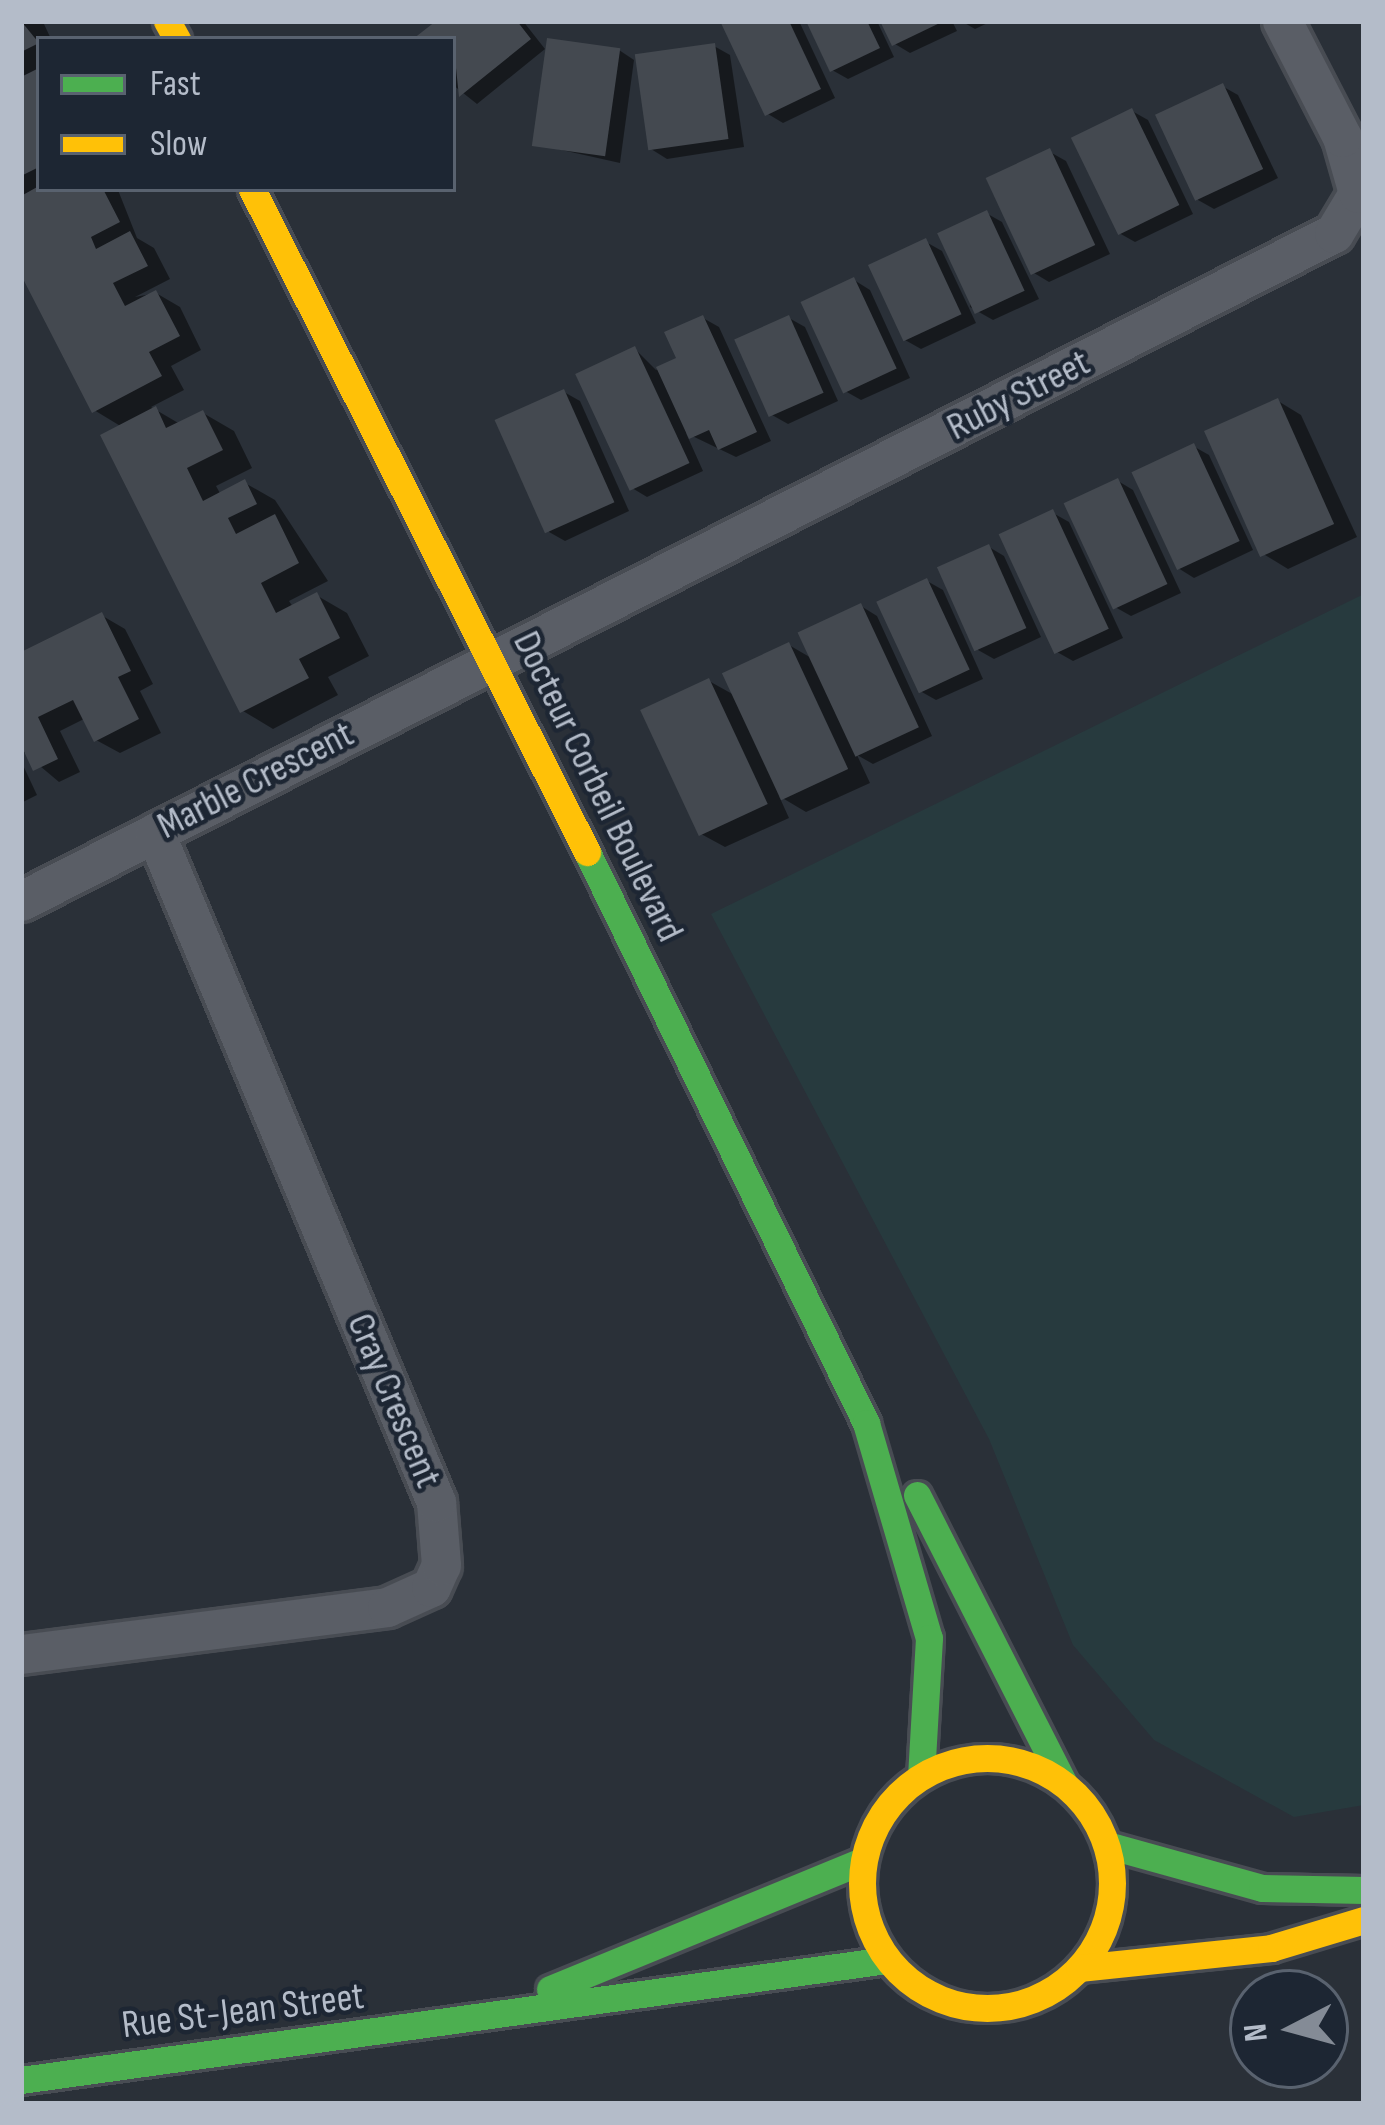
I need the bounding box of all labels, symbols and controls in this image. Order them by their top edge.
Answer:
legend [36,36,456,192]
text: Fast [150,63,201,106]
text: Slow [150,123,207,166]
street label: Ruby Street [940,340,1098,452]
street label: Docteur Corbeil Boulevard [502,624,692,950]
street label: Marble Crescent [150,712,362,850]
street label: Cray Crescent [335,1307,451,1495]
north arrow [1229,1969,1349,2089]
street label: Rue St-Jean Street [119,1974,367,2050]
text: N [1235,2022,1277,2043]

